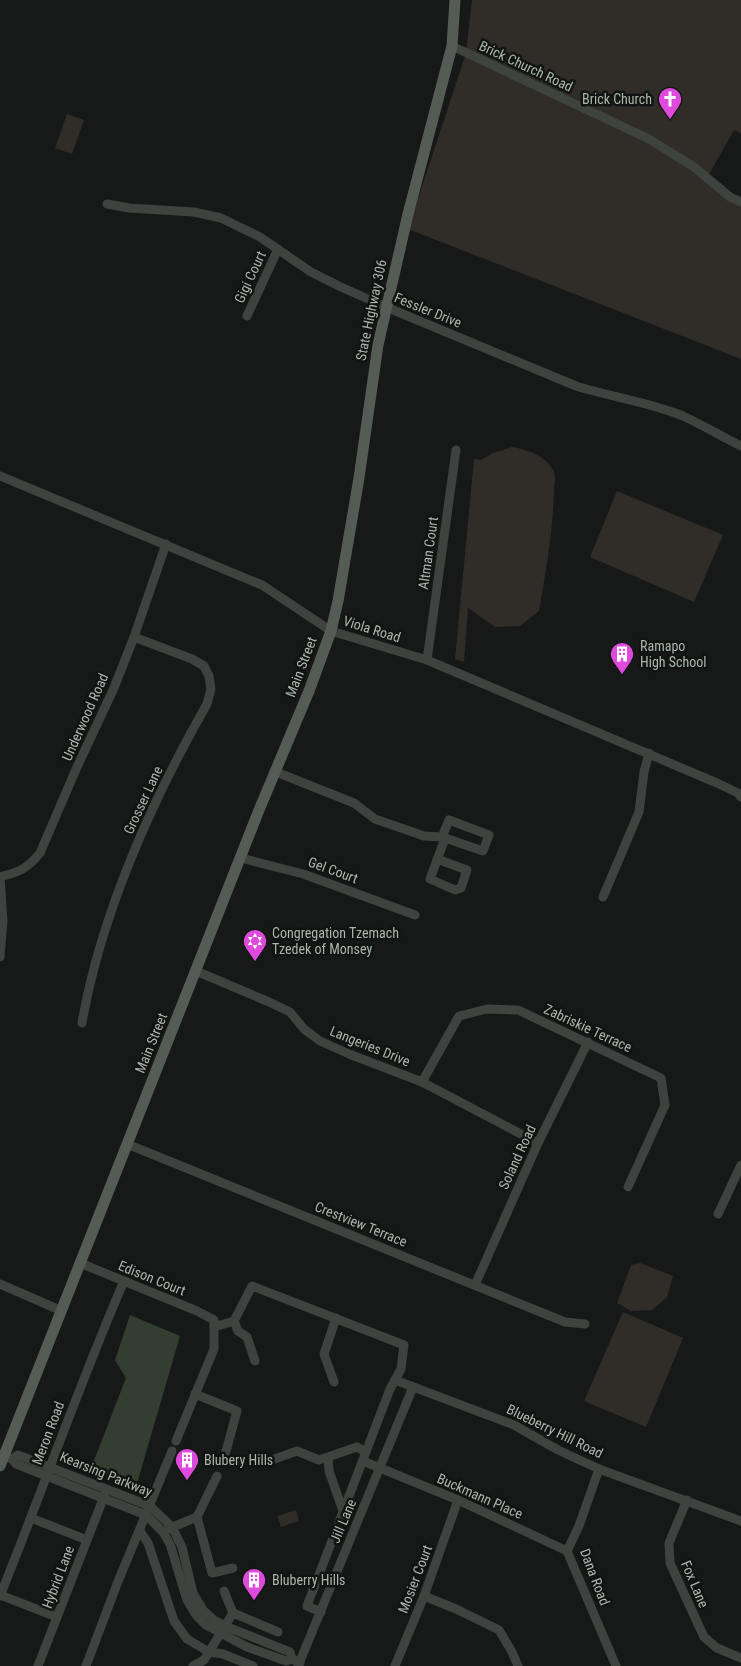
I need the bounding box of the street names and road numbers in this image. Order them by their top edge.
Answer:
street label: Brick Church Road [477,37,575,95]
street label: Gigi Court [231,249,269,305]
street label: State Highway 306 [352,258,390,362]
street label: Fessler Drive [392,289,464,331]
street label: Altman Court [415,516,441,590]
street label: Viola Road [341,613,403,645]
street label: Main Street [282,635,320,699]
street label: Underwood Road [59,671,111,763]
street label: Grosser Lane [120,763,166,836]
street label: Gel Court [306,854,360,886]
street label: Zabriskie Terrace [542,1001,635,1056]
street label: Main Street [132,1011,170,1075]
street label: Langeries Drive [328,1023,413,1070]
street label: Soland Road [495,1122,539,1192]
street label: Crestview Terrace [313,1198,410,1250]
street label: Edison Court [116,1257,188,1299]
street label: Meron Road [29,1399,67,1467]
street label: Blueberry Hill Road [504,1401,606,1461]
street label: Kearsing Parkway [58,1448,155,1500]
street label: Buckmann Place [435,1470,526,1522]
street label: Jill Lane [327,1496,360,1545]
street label: Hybrid Lane [39,1543,77,1611]
street label: Mosier Court [395,1543,435,1615]
street label: Dana Road [577,1546,613,1608]
street label: Fox Lane [678,1558,712,1610]

